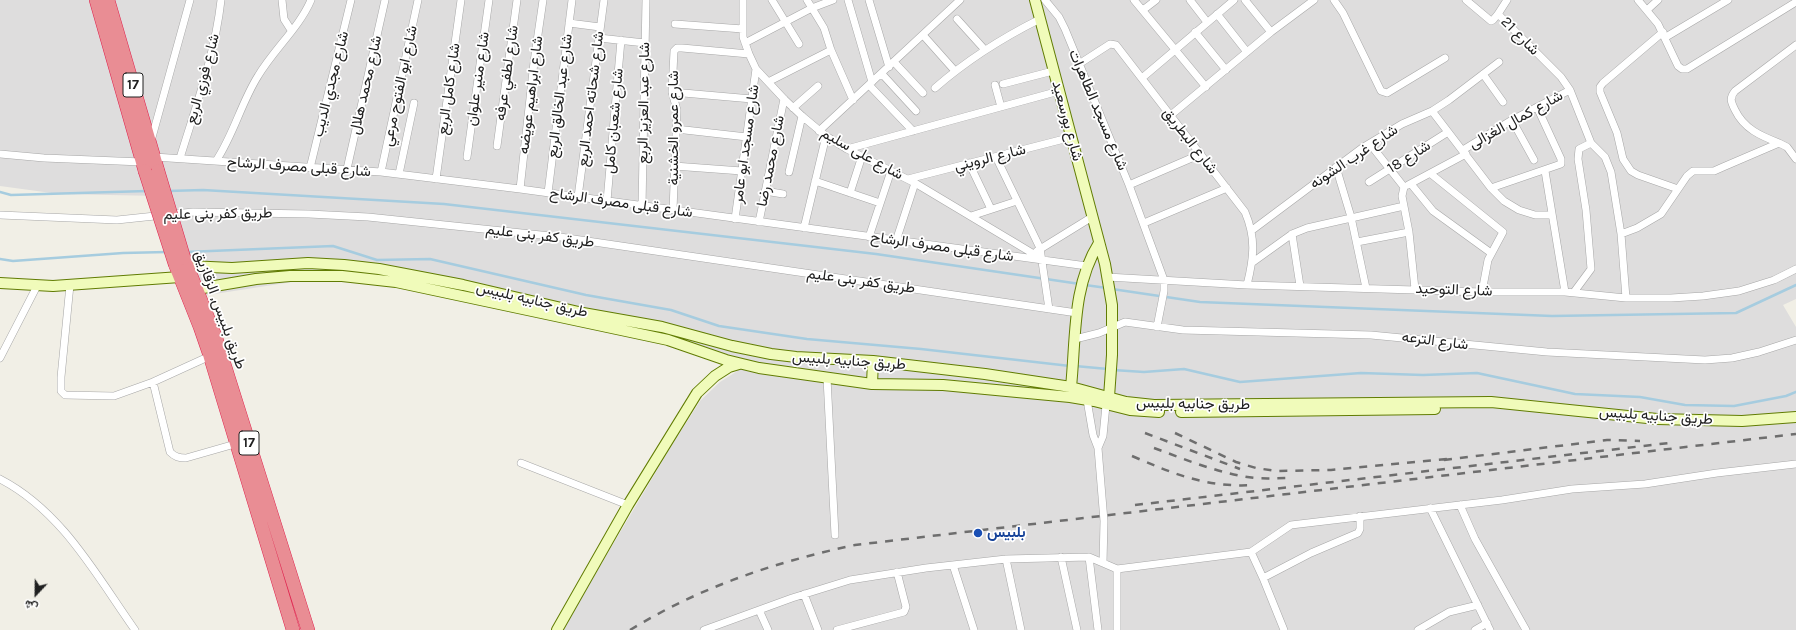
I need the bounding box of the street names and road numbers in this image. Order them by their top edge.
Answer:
street label: شارع 21 [1497,13,1543,59]
street label: شارع ابو الفتوح مرعي [378,24,422,148]
street label: شارع لطفي عرفه [491,24,523,122]
street label: شارع مجدي الديب [309,29,353,139]
street label: شارع شحاته احمد الربع [574,30,608,168]
street label: شارع منير علوان [462,31,494,127]
street label: شارع فوزي الربع [182,32,224,126]
street label: شارع عبد الخالق الربع [543,33,577,159]
street label: شارع محمد هلال [346,34,386,136]
street label: شارع ابراهيم عويضه [515,35,547,155]
street label: شارع كامل الربع [434,42,464,136]
street label: شارع عبد العزيز الربع [634,42,654,164]
street label: شارع مسجد الطاهرات [1064,47,1132,173]
street label: شارع شعبان كامل [600,68,628,174]
street label: شارع عمرو الخشنية [665,71,683,185]
road number: 17 [123,73,143,97]
street label: شارع بورسعيد [1048,79,1086,163]
street label: شارع مسجد ابو عامر [729,83,763,205]
street label: شارع كمال الغزالى [1466,87,1566,153]
street label: شارع البطريق [1159,104,1221,178]
street label: شارع محمد رضا [753,114,789,208]
street label: شارع غرب الشونه [1307,121,1401,193]
street label: شارع على سليم [818,124,906,184]
street label: شارع 18 [1384,137,1434,177]
street label: شارع الرويني [952,140,1028,176]
street label: شارع قبلى مصرف الرشاح [226,153,372,181]
street label: شارع قبلى مصرف الرشاح [548,184,694,222]
street label: طريق كفر بنى عليم [163,204,273,224]
street label: طريق كفر بنى عليم [485,220,595,252]
street label: شارع قبلى مصرف الرشاح [869,228,1015,266]
street label: طريق بلبيس, الزقازيق [190,248,250,372]
street label: طريق كفر بنى عليم [806,264,916,298]
street label: طريق جنابيه بلبيس [474,278,590,322]
street label: شارع التوحيد [1415,280,1493,300]
street label: شارع الترعه [1401,328,1469,354]
street label: طريق جنابيه بلبيس [792,348,906,374]
street label: طريق جنابيه بلبيس [1136,394,1250,414]
street label: طريق جنابيه بلبيس [1599,403,1713,429]
road number: 17 [239,431,259,455]

